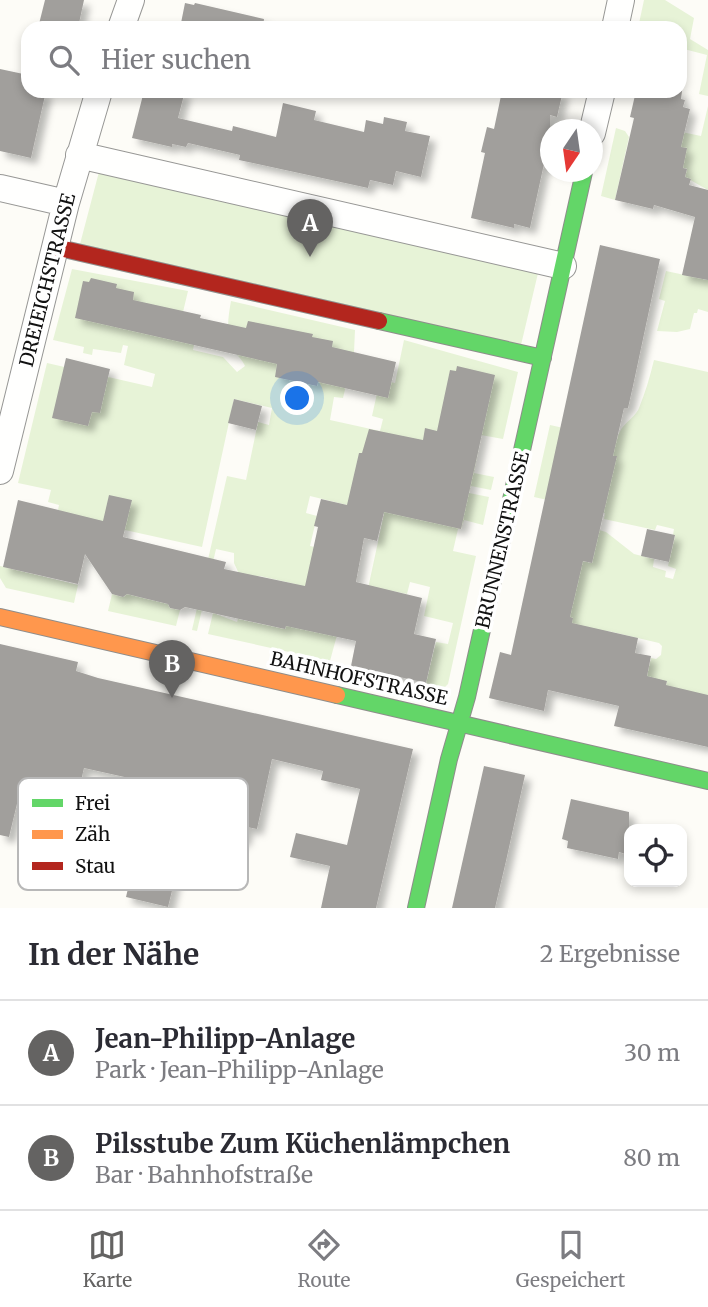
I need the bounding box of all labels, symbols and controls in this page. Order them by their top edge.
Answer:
search box [21,21,687,98]
icon: search [45,41,83,79]
text: Hier suchen [101,43,251,76]
north arrow [540,119,603,182]
street label: DREIEICHSTRASSE [14,191,80,369]
pin: A [287,199,333,257]
your location [280,381,314,415]
street label: BRUNNENSTRASSE [470,449,534,631]
pin: B [149,640,195,698]
street label: BAHNHOFSTRASSE [268,646,450,710]
legend [18,778,248,890]
text: Frei [75,791,110,815]
text: Zäh [75,822,111,846]
map controls [624,824,687,887]
button: locate [624,824,687,887]
text: Stau [75,854,116,878]
text: In der Nähe [28,935,199,973]
text: 2 Ergebnisse [540,939,680,968]
text: Jean-Philipp-Anlage [95,1022,355,1055]
text: A [43,1038,59,1067]
text: 30 m [624,1038,680,1067]
text: Park · Jean-Philipp-Anlage [95,1055,384,1084]
text: Pilsstube Zum Küchenlämpchen [95,1127,510,1160]
text: B [43,1143,59,1172]
text: 80 m [623,1143,680,1172]
text: Bar · Bahnhofstraße [95,1160,313,1189]
tab: Karte [83,1226,132,1292]
tab: Route [298,1226,350,1292]
tab: Gespeichert [516,1226,625,1292]

